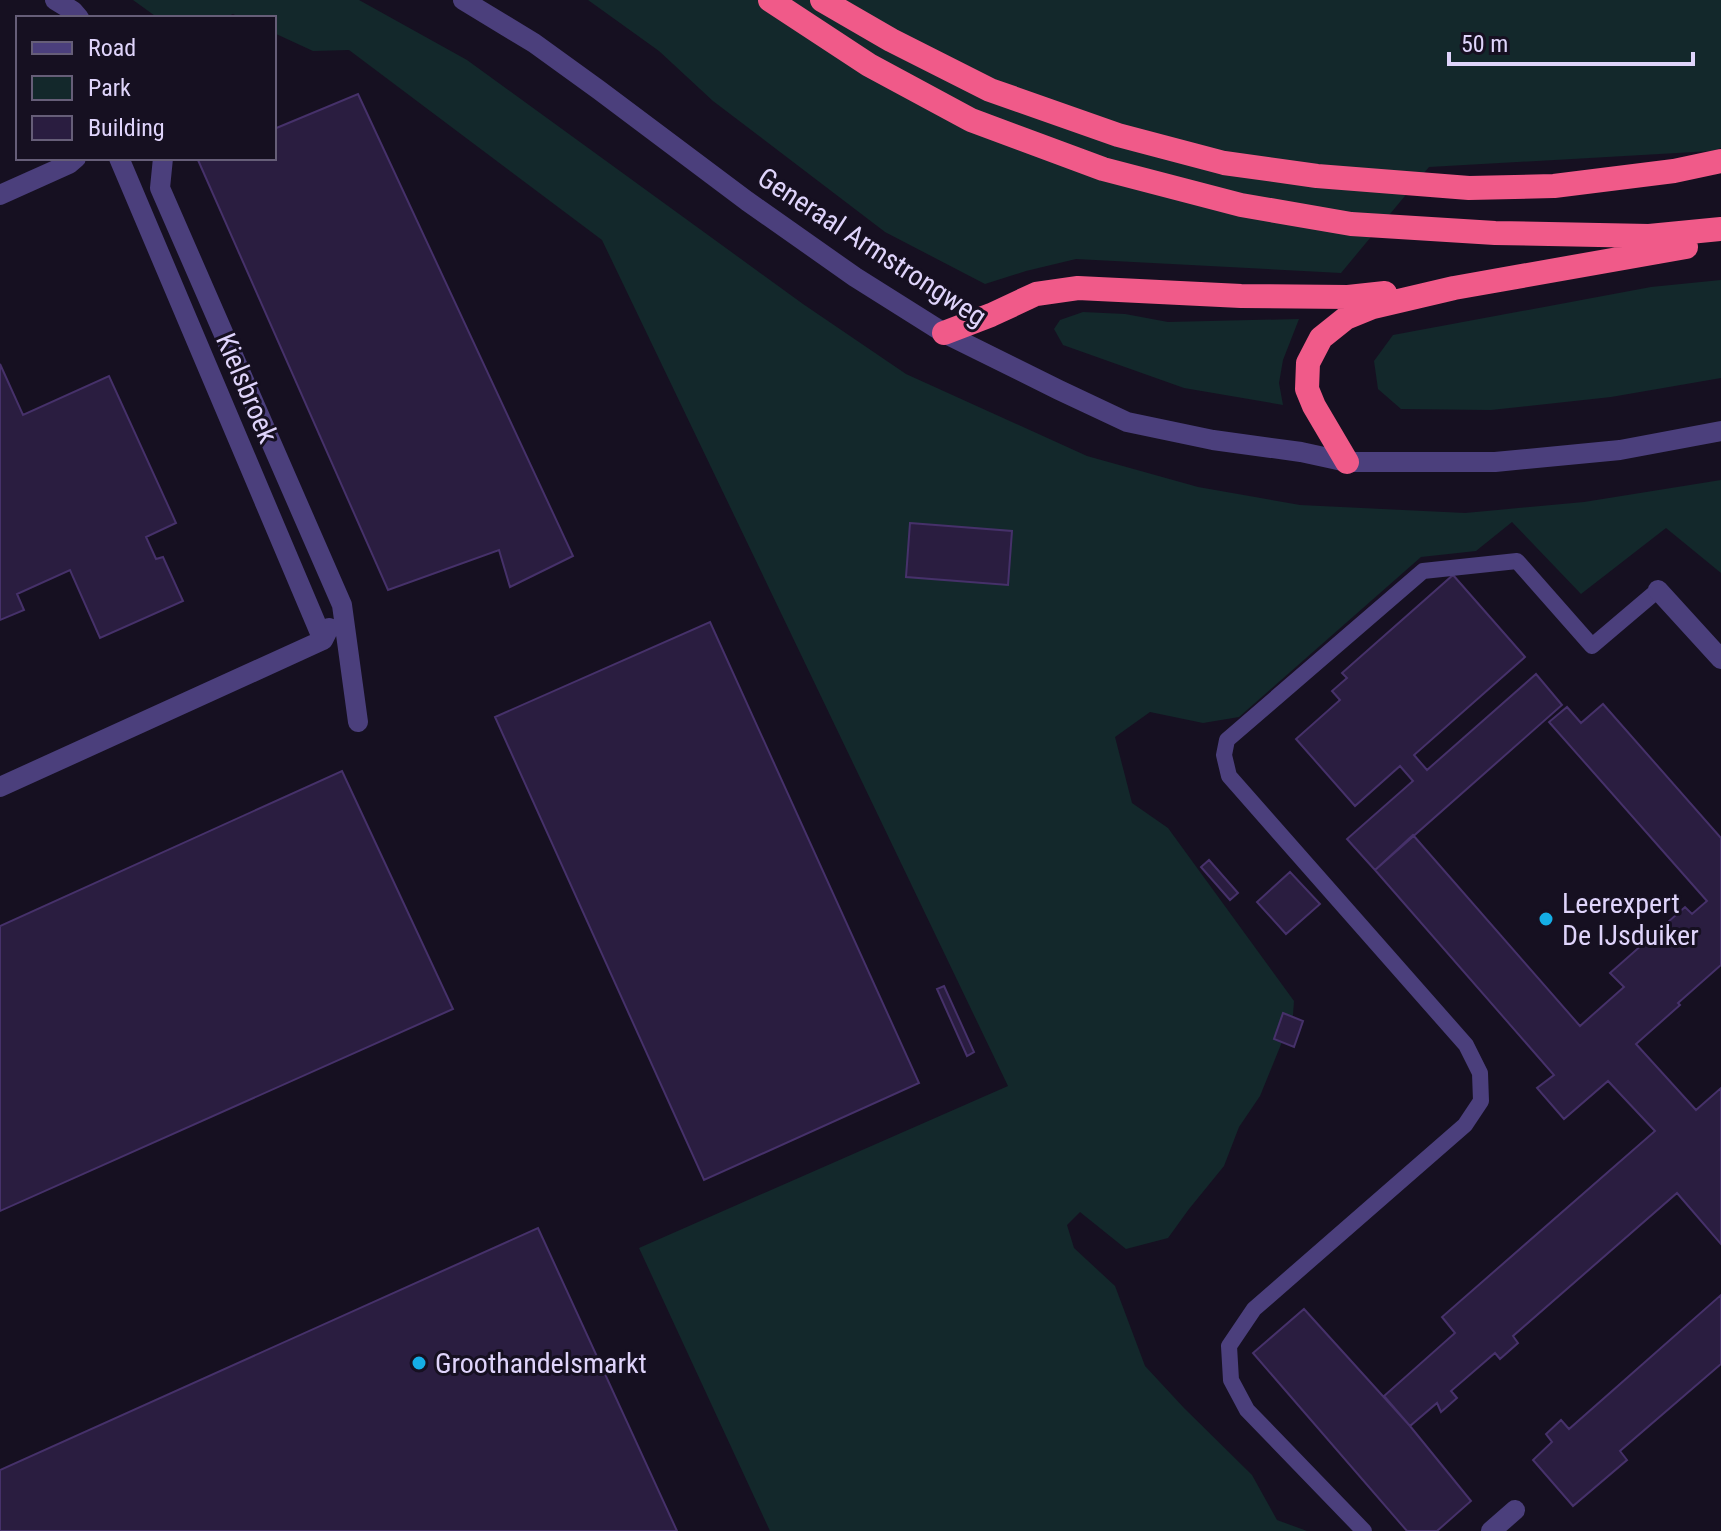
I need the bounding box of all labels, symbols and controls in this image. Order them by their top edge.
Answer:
legend [16,16,276,160]
scale bar [1449,16,1693,66]
text: 50 m [1461,30,1508,58]
text: Road [88,34,136,62]
text: Park [88,74,131,102]
text: Building [88,114,165,142]
street label: Generaal Armstrongweg [752,161,992,333]
street label: Kielsbroek [209,328,285,448]
place label: Leerexpert De IJsduiker [1562,887,1699,952]
marker: Leerexpert De IJsduiker [1537,910,1555,928]
place label: Groothandelsmarkt [435,1347,647,1380]
marker: Groothandelsmarkt [410,1354,428,1372]

